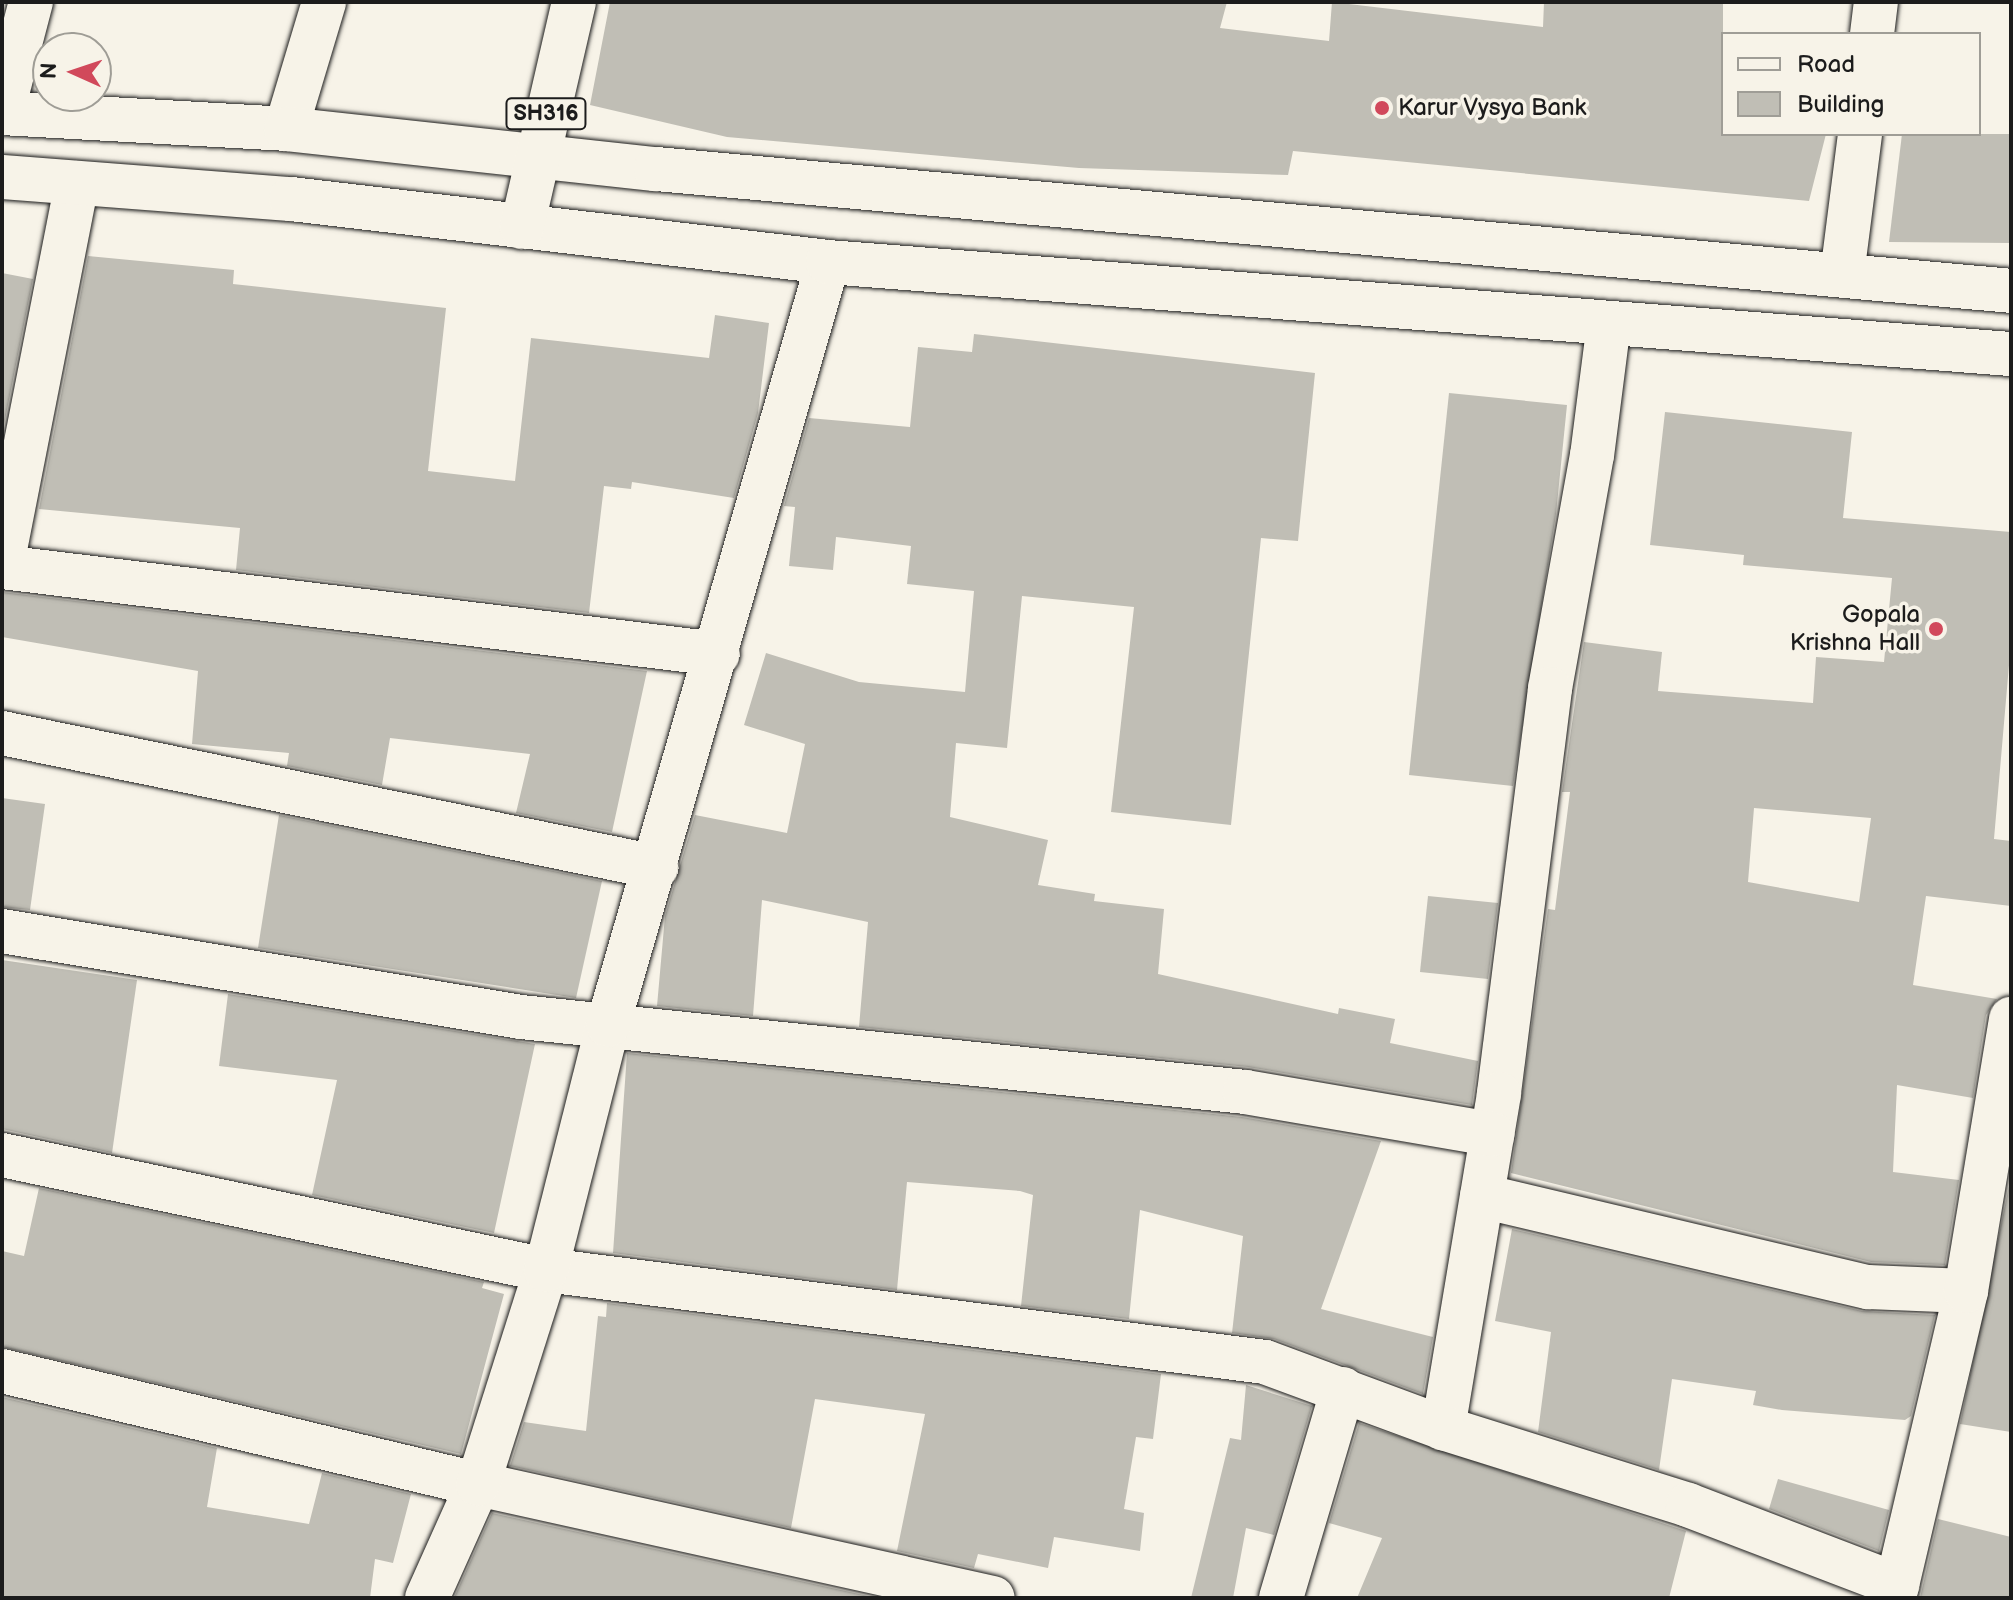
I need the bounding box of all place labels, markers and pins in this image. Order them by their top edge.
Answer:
place label: Karur Vysya Bank [1398,94,1587,122]
marker: Karur Vysya Bank [1373,99,1391,117]
place label: Gopala Krishna Hall [1790,601,1920,657]
marker: Gopala Krishna Hall [1927,620,1945,638]

